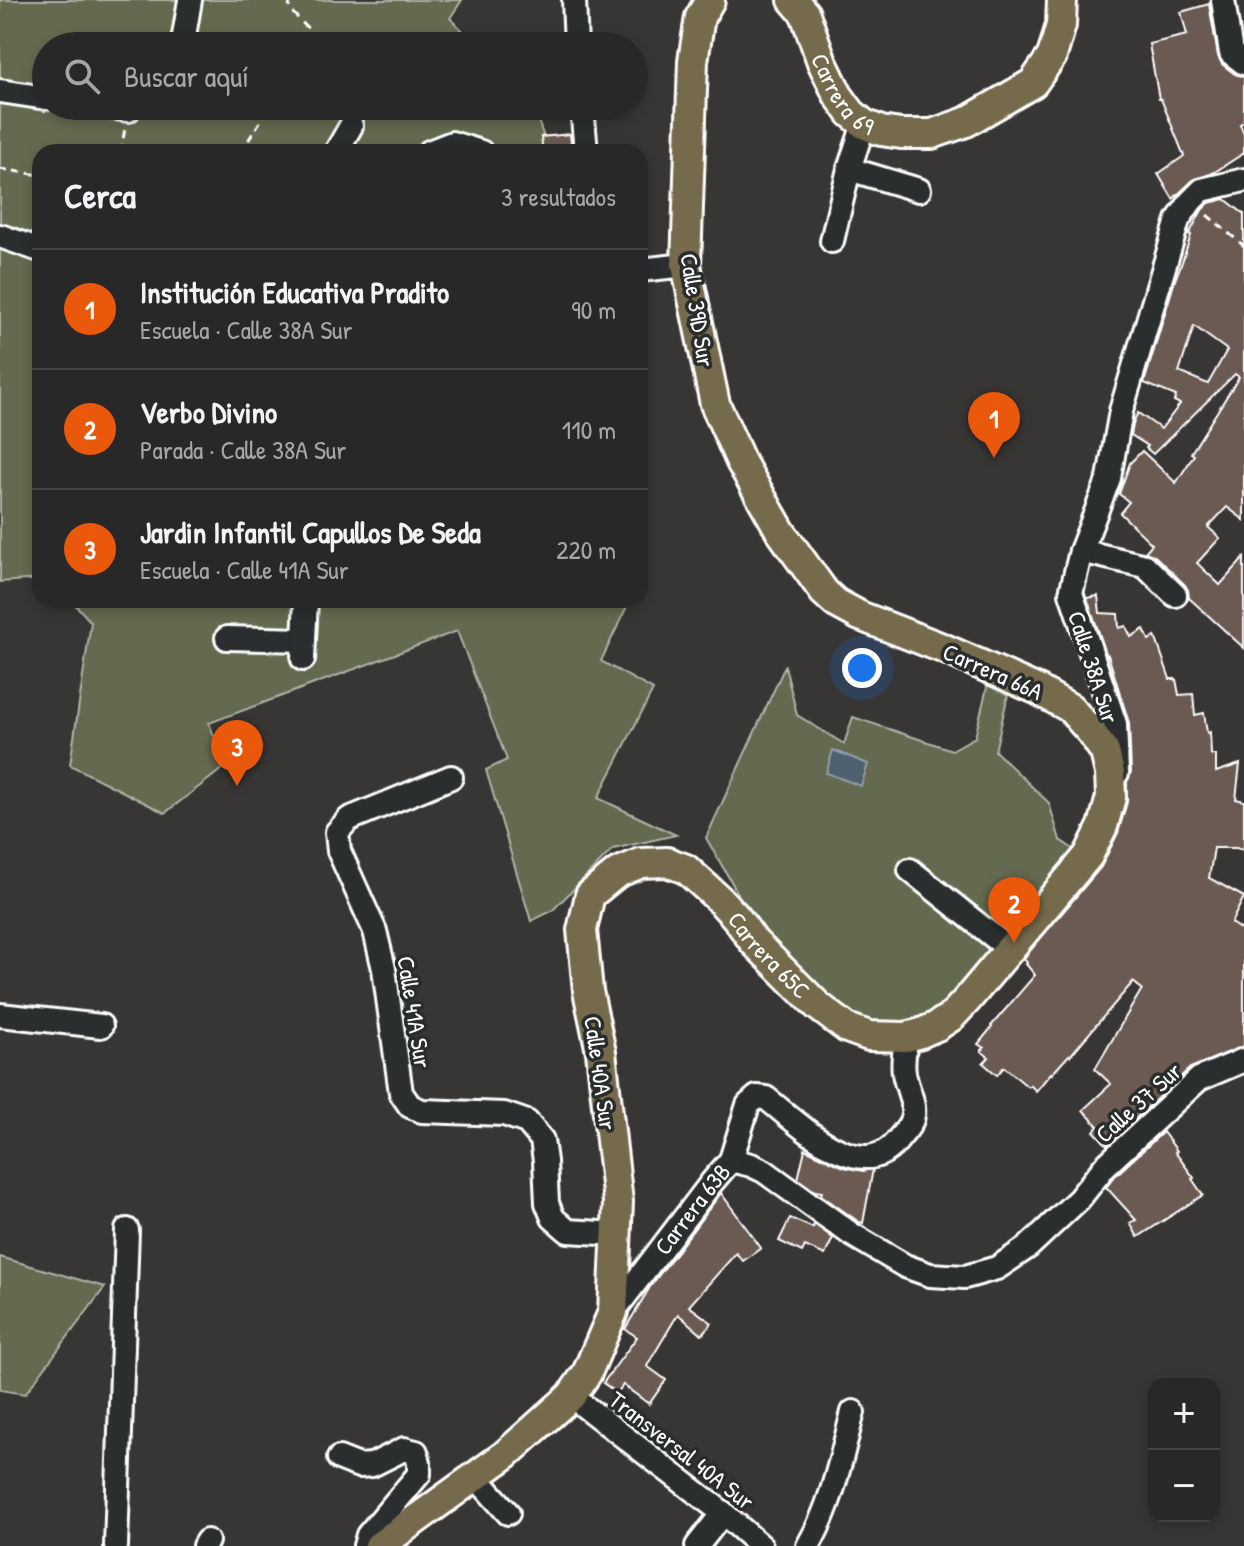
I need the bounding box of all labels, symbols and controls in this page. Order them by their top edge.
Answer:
search box [32,32,648,120]
street label: Carrera 69 [804,49,879,142]
icon: search [60,54,104,98]
text: Buscar aquí [124,56,249,96]
text: Cerca [64,173,136,219]
text: 3 resultados [501,179,616,214]
street label: Calle 39D Sur [673,251,723,369]
text: Institución Educativa Pradito [140,272,449,312]
text: 1 [85,292,95,327]
text: 90 m [571,292,616,327]
text: Escuela · Calle 38A Sur [140,312,353,347]
text: Verbo Divino [140,392,277,432]
pin: 1 [968,392,1020,458]
text: 2 [84,412,96,447]
text: 110 m [562,412,616,447]
text: Parada · Calle 38A Sur [140,432,346,467]
text: Jardin Infantil Capullos De Seda [140,512,481,552]
text: 3 [84,532,96,567]
text: 220 m [556,532,616,567]
text: Escuela · Calle 41A Sur [140,552,349,587]
street label: Calle 38A Sur [1061,607,1127,727]
street label: Carrera 66A [938,635,1048,707]
your location [842,648,882,688]
pin: 3 [211,720,263,786]
pin: 2 [988,877,1040,943]
street label: Carrera 65C [721,905,817,1005]
street label: Calle 41A Sur [390,954,440,1070]
street label: Calle 40A Sur [577,1014,625,1132]
street label: Calle 37 Sur [1088,1055,1188,1149]
street label: Carrera 63B [647,1156,737,1261]
map controls [1148,1378,1220,1522]
button: + [1148,1378,1220,1450]
street label: Transversal 40A Sur [603,1383,761,1517]
button: − [1148,1450,1220,1522]

